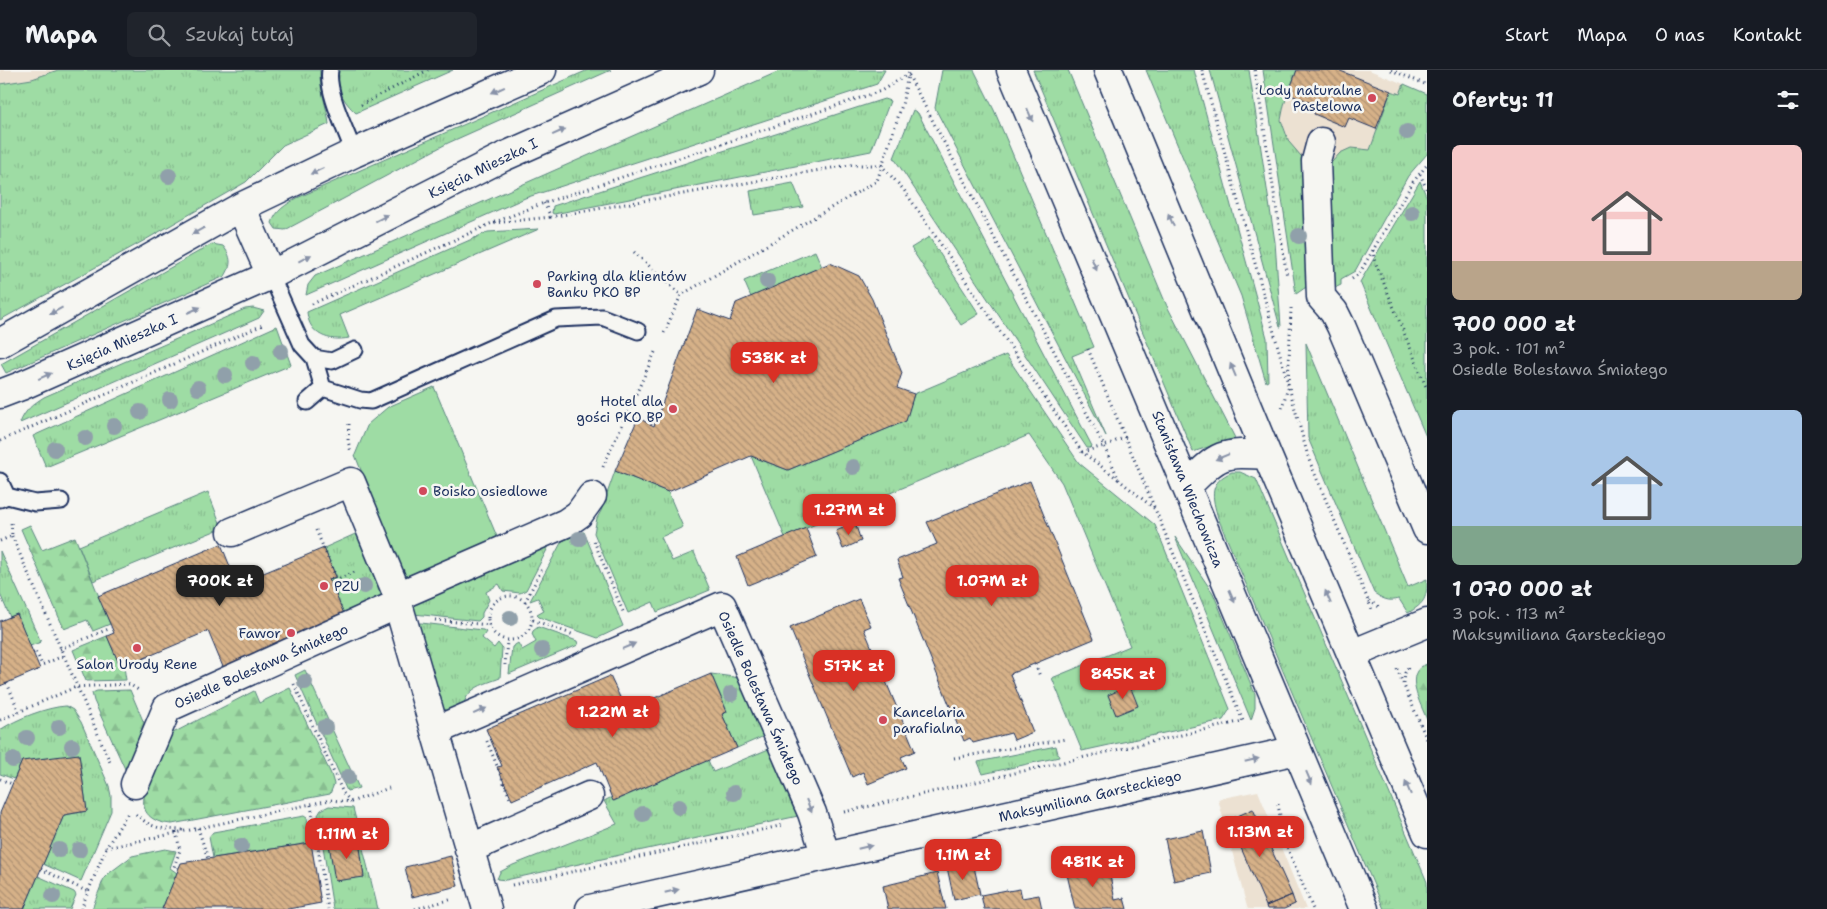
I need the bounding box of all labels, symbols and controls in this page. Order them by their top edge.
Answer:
search box [127,12,477,57]
text: Mapa [25,19,97,51]
icon: search [145,21,173,49]
text: Szukaj tutaj [185,22,294,47]
text: Start [1505,23,1549,47]
text: Mapa [1577,23,1627,47]
text: O nas [1655,23,1705,47]
text: Kontakt [1733,23,1802,47]
place label: Lody naturalne Pastelowa [1259,81,1362,115]
one-way arrow [491,86,505,94]
text: Oferty: 11 [1452,86,1554,114]
icon: filters [1774,86,1802,114]
marker: Lody naturalne Pastelowa [1366,92,1378,104]
one-way arrow [1027,108,1035,122]
one-way arrow [552,127,566,135]
street label: Księcia Mieszka I [425,134,541,202]
one-way arrow [310,166,325,175]
icon: home [1582,178,1672,268]
one-way arrow [1166,213,1174,227]
one-way arrow [374,214,389,222]
one-way arrow [191,227,205,236]
one-way arrow [298,253,311,262]
one-way arrow [1090,257,1098,272]
place label: Parking dla klientów Banku PKO BP [547,267,687,301]
marker: Parking dla klientów Banku PKO BP [531,278,543,290]
one-way arrow [187,306,201,314]
one-way arrow [49,307,64,315]
street label: Księcia Mieszka I [64,309,180,374]
text: 700 000 zł [1452,310,1576,338]
text: 3 pok. · 101 m² [1452,338,1566,359]
pin: 538K zł [728,342,820,384]
text: 538K zł [742,347,806,368]
text: Osiedle Bolesława Śmiałego [1452,359,1668,380]
one-way arrow [1229,362,1237,377]
one-way arrow [38,371,52,379]
place label: Hotel dla gości PKO BP [576,392,663,426]
marker: Hotel dla gości PKO BP [667,403,679,415]
street label: Stanisława Wiechowicza [1148,408,1228,570]
icon: home [1582,443,1672,533]
one-way arrow [1214,453,1229,461]
place label: Boisko osiedlowe [433,482,548,500]
marker: Boisko osiedlowe [417,485,429,497]
pin: 1.27M zł [797,494,901,536]
text: 1.27M zł [814,499,884,520]
pin: 700K zł [174,564,266,607]
pin: 1.07M zł [940,564,1044,607]
text: 700K zł [187,570,253,591]
text: 1.07M zł [957,570,1027,591]
text: 1 070 000 zł [1452,575,1592,603]
place label: PZU [334,577,359,595]
marker: PZU [318,580,330,592]
one-way arrow [1229,589,1237,603]
one-way arrow [1323,590,1331,604]
text: 3 pok. · 113 m² [1452,603,1565,624]
street label: Osiedle Bolesława Śmiałego [714,608,808,788]
street label: Osiedle Bolesława Śmiałego [171,619,351,713]
place label: Fawor [239,624,281,642]
text: Maksymiliana Garsteckiego [1452,624,1666,645]
marker: Fawor [285,627,297,639]
marker: Salon Urody Rene [131,642,143,654]
one-way arrow [622,642,637,650]
pin: 517K zł [808,650,900,692]
place label: Salon Urody Rene [77,655,197,673]
text: 517K zł [824,655,884,676]
pin: 845K zł [1077,658,1169,700]
text: 845K zł [1091,663,1155,684]
pin: 1.22M zł [561,696,665,738]
text: 1.22M zł [577,701,649,722]
place label: Kancelaria parafialna [893,703,965,737]
one-way arrow [473,706,487,714]
marker: Kancelaria parafialna [877,714,889,726]
one-way arrow [1245,756,1260,764]
street label: Maksymiliana Garsteckiego [997,766,1183,826]
one-way arrow [1305,771,1313,785]
one-way arrow [1404,780,1412,795]
one-way arrow [806,799,814,813]
pin: 1.13M zł [1208,816,1312,858]
pin: 1.11M zł [295,818,399,860]
text: 1.13M zł [1227,821,1293,842]
text: 1.11M zł [316,823,378,844]
pin: 1.1M zł [917,838,1009,881]
one-way arrow [857,843,872,851]
text: 1.1M zł [935,844,991,865]
pin: 481K zł [1047,846,1139,888]
text: 481K zł [1062,851,1124,872]
one-way arrow [664,887,679,895]

